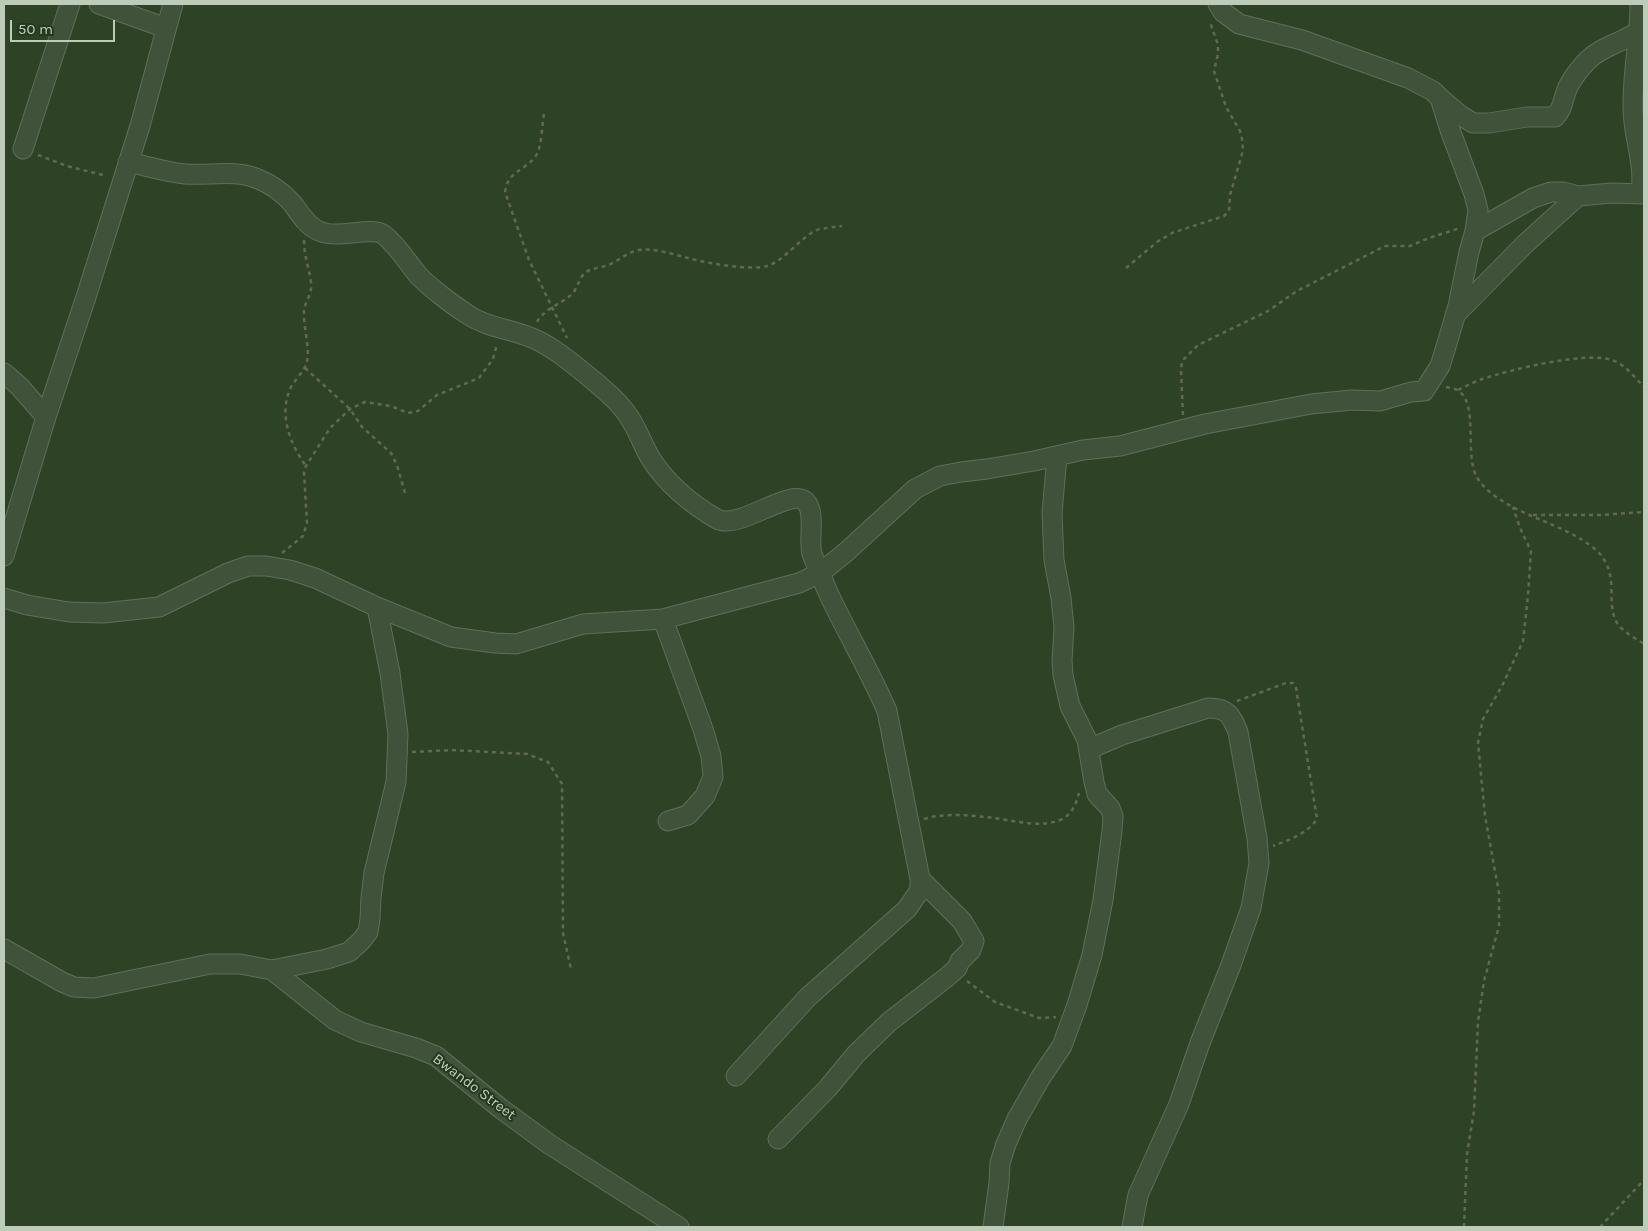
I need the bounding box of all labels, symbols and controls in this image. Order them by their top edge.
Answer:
scale bar [12,10,118,42]
text: 50 m [18,20,53,38]
street label: Bwando Street [429,1050,519,1124]

